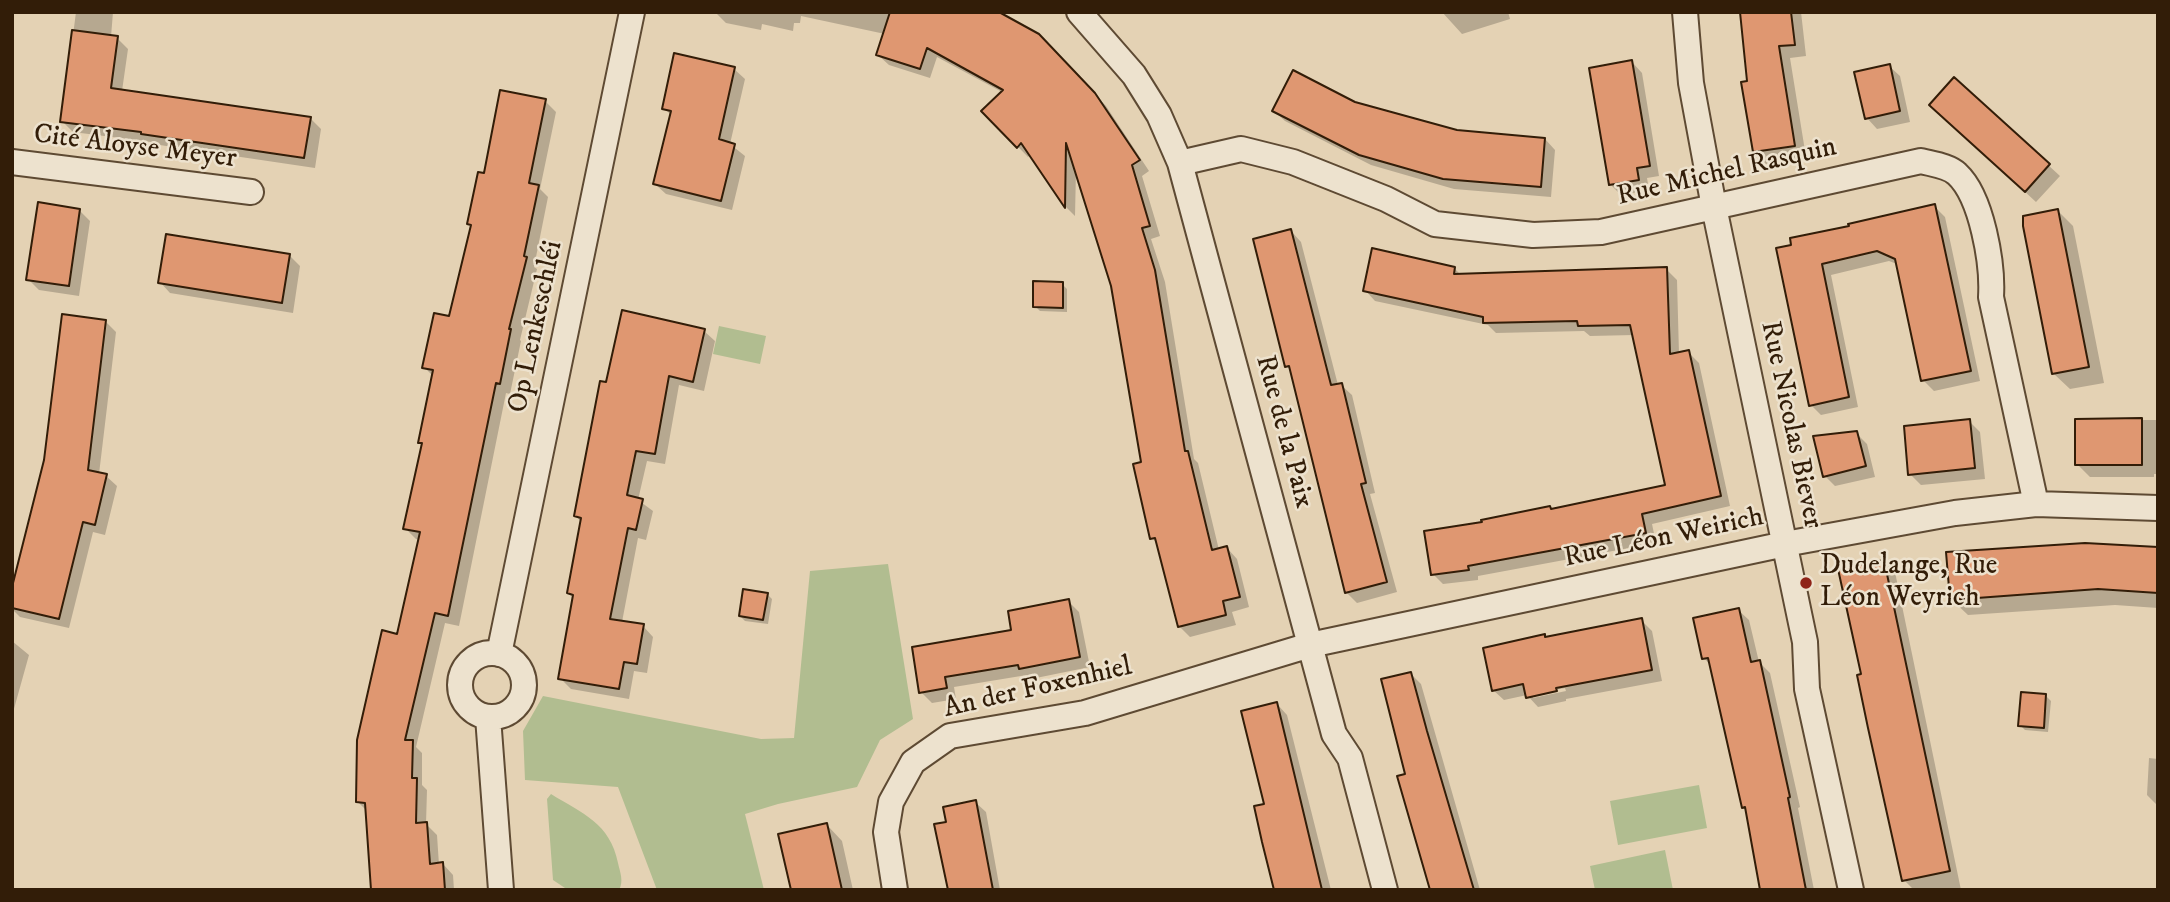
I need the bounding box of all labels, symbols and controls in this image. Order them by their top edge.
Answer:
street label: Cité Aloyse Meyer [32,119,238,177]
street label: Rue Michel Rasquin [1614,131,1840,215]
street label: Op Lenkeschléi [502,238,572,416]
street label: Rue Nicolas Biever [1752,318,1828,532]
street label: Rue de la Paix [1246,352,1320,512]
street label: Rue Léon Weirich [1561,501,1767,577]
place label: Dudelange, Rue Léon Weyrich [1820,550,1997,616]
marker: Dudelange, Rue Léon Weyrich [1798,575,1814,591]
street label: An der Foxenhiel [941,651,1135,727]

